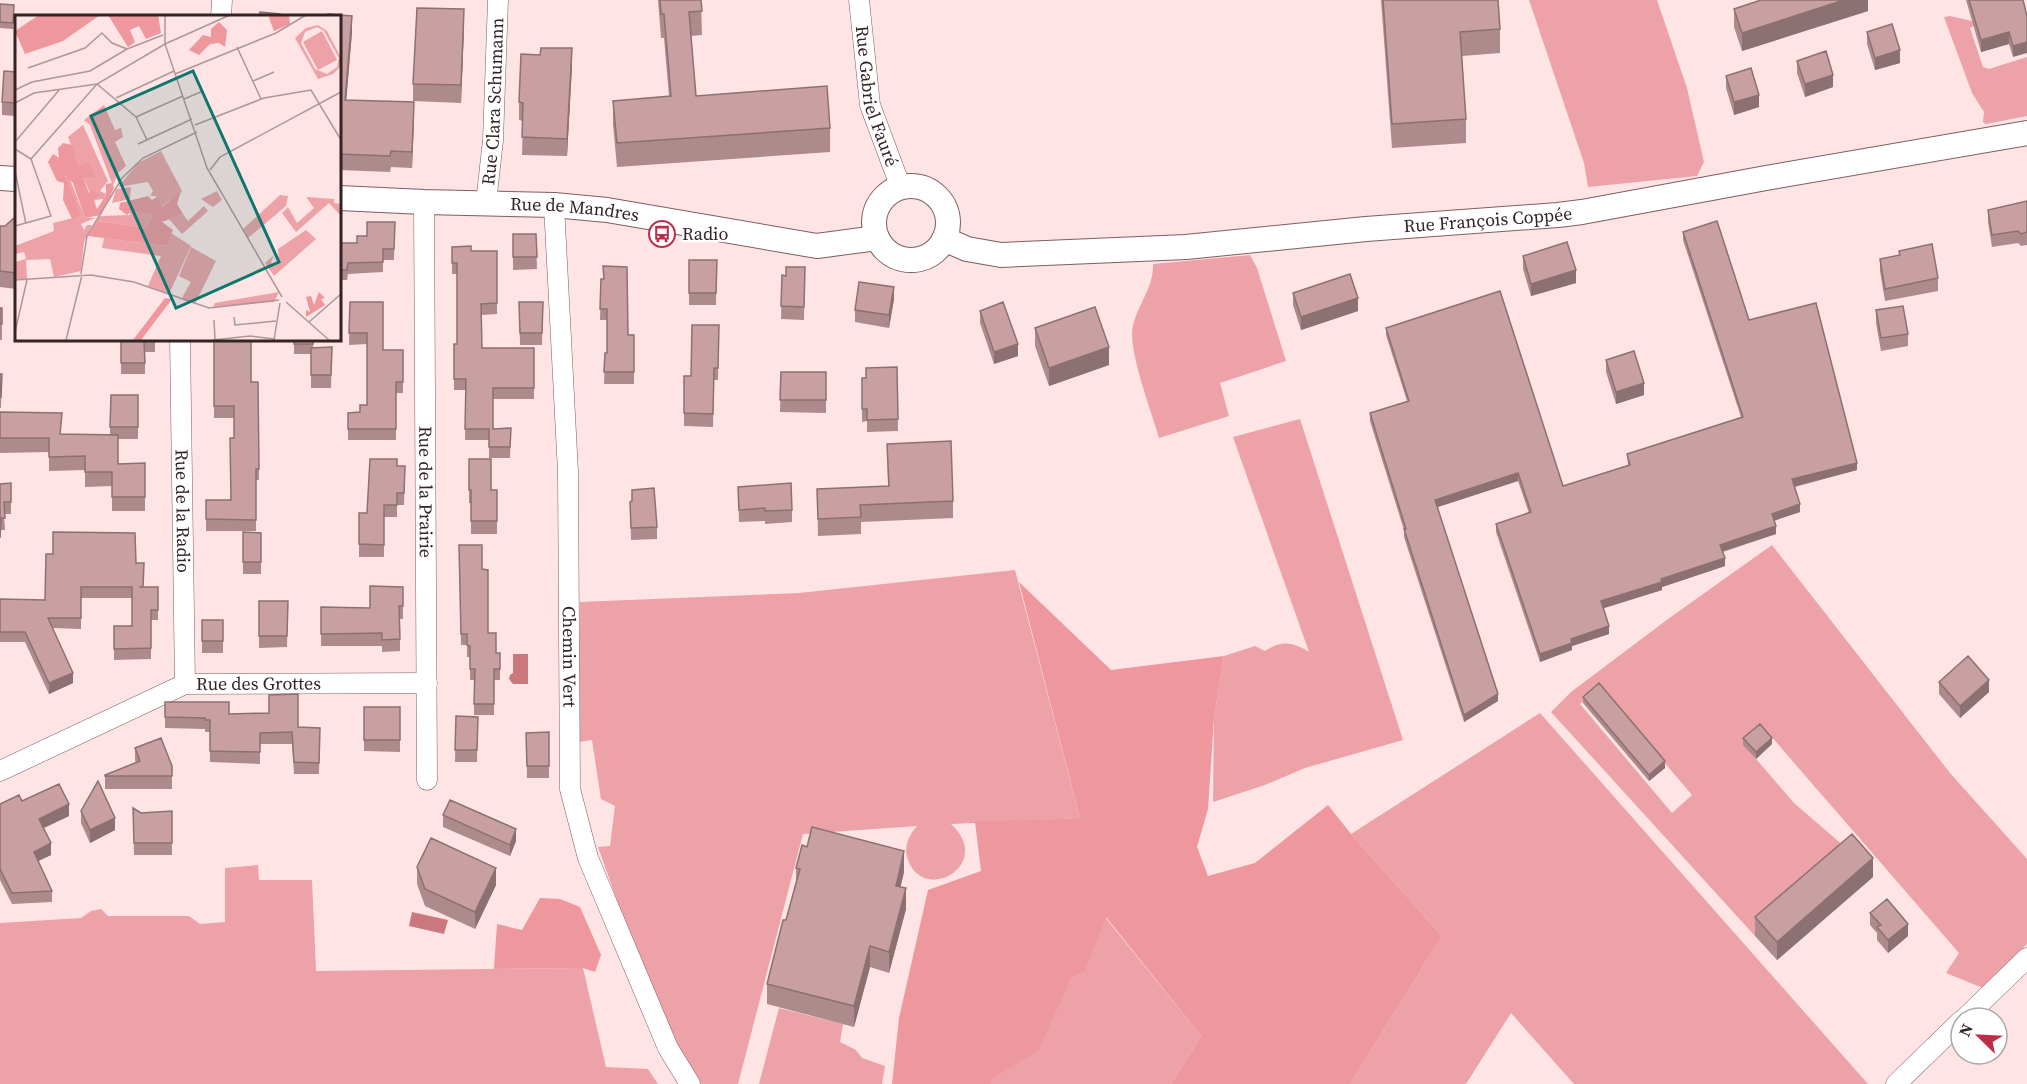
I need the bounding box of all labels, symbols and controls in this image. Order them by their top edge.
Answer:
inset map [15,15,340,340]
street label: Rue Clara Schumann [475,17,509,186]
street label: Rue Gabriel Fauré [850,24,905,170]
street label: Rue de Mandres [510,191,641,227]
street label: Rue François Coppée [1403,200,1574,238]
bus stop icon: Radio [647,219,677,249]
place label: Radio [682,221,728,246]
street label: Rue de la Prairie [413,426,439,558]
street label: Rue de la Radio [170,449,196,573]
street label: Chemin Vert [557,606,582,708]
street label: Rue des Grottes [196,670,321,696]
north arrow [1949,1006,2009,1066]
text: N [1953,1020,1978,1040]

